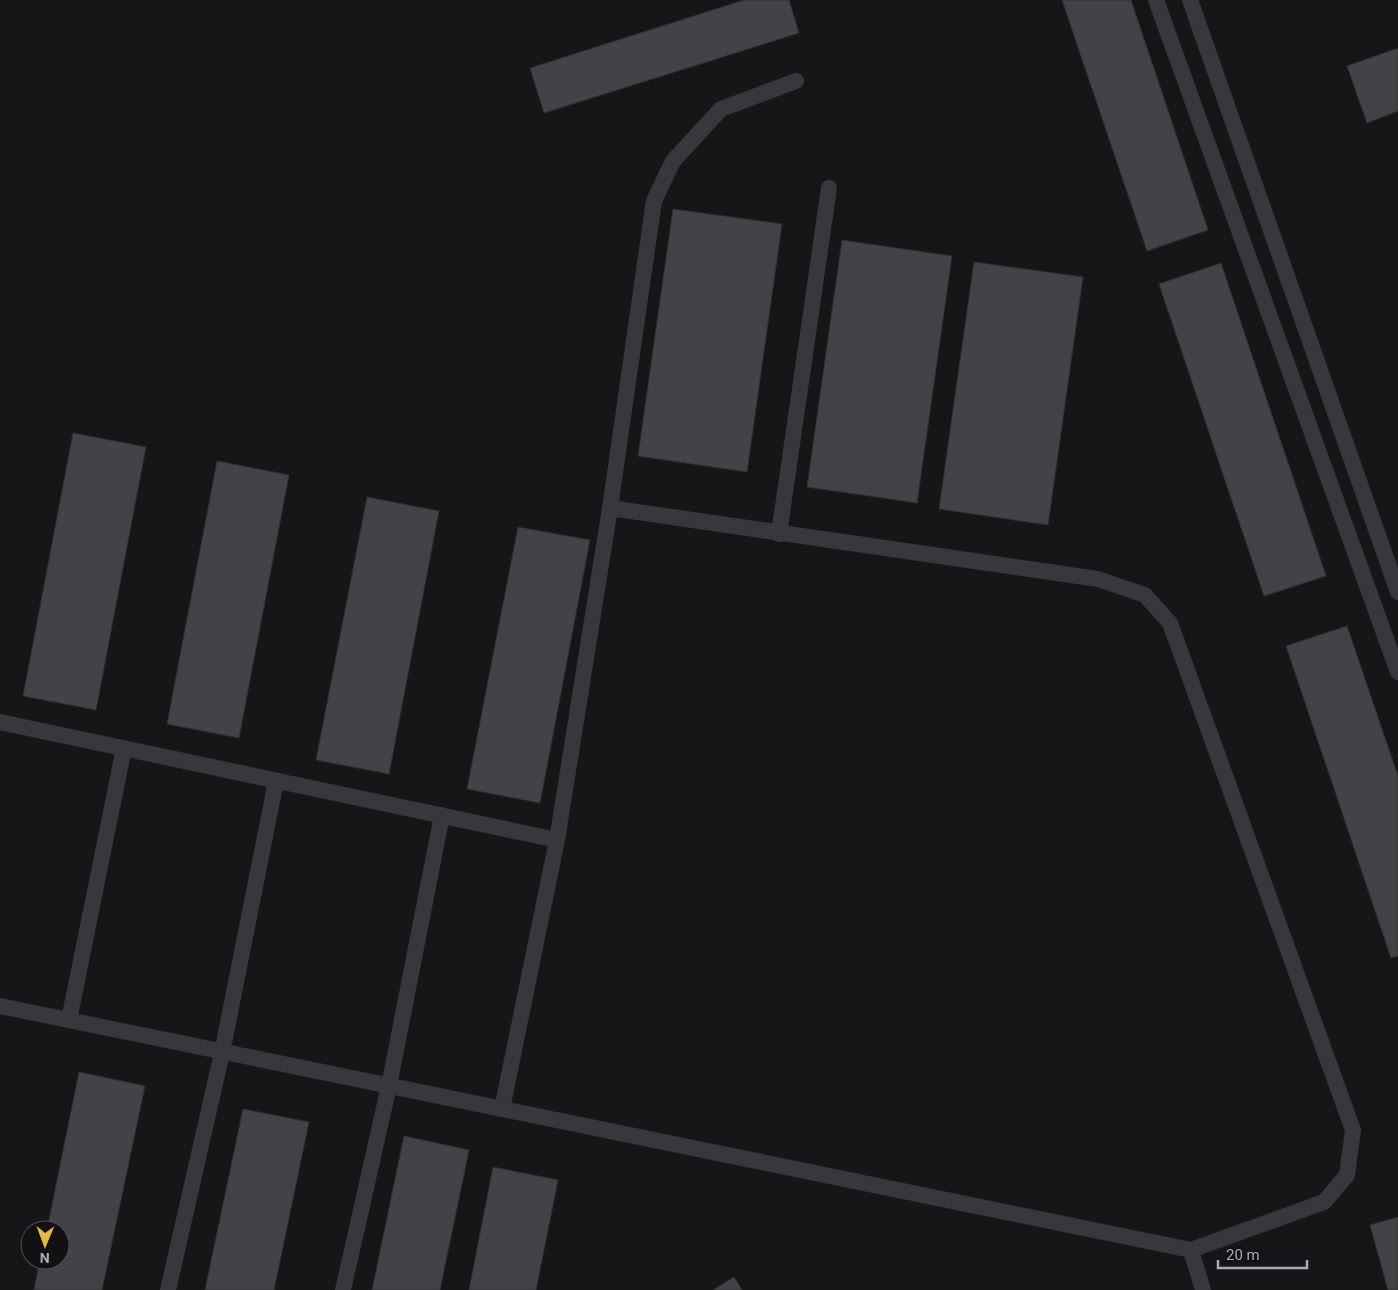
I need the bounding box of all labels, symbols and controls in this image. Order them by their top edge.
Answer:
north arrow [20,1220,70,1270]
scale bar [1218,1238,1307,1270]
text: 20 m [1226,1246,1260,1264]
text: N [40,1250,50,1266]

